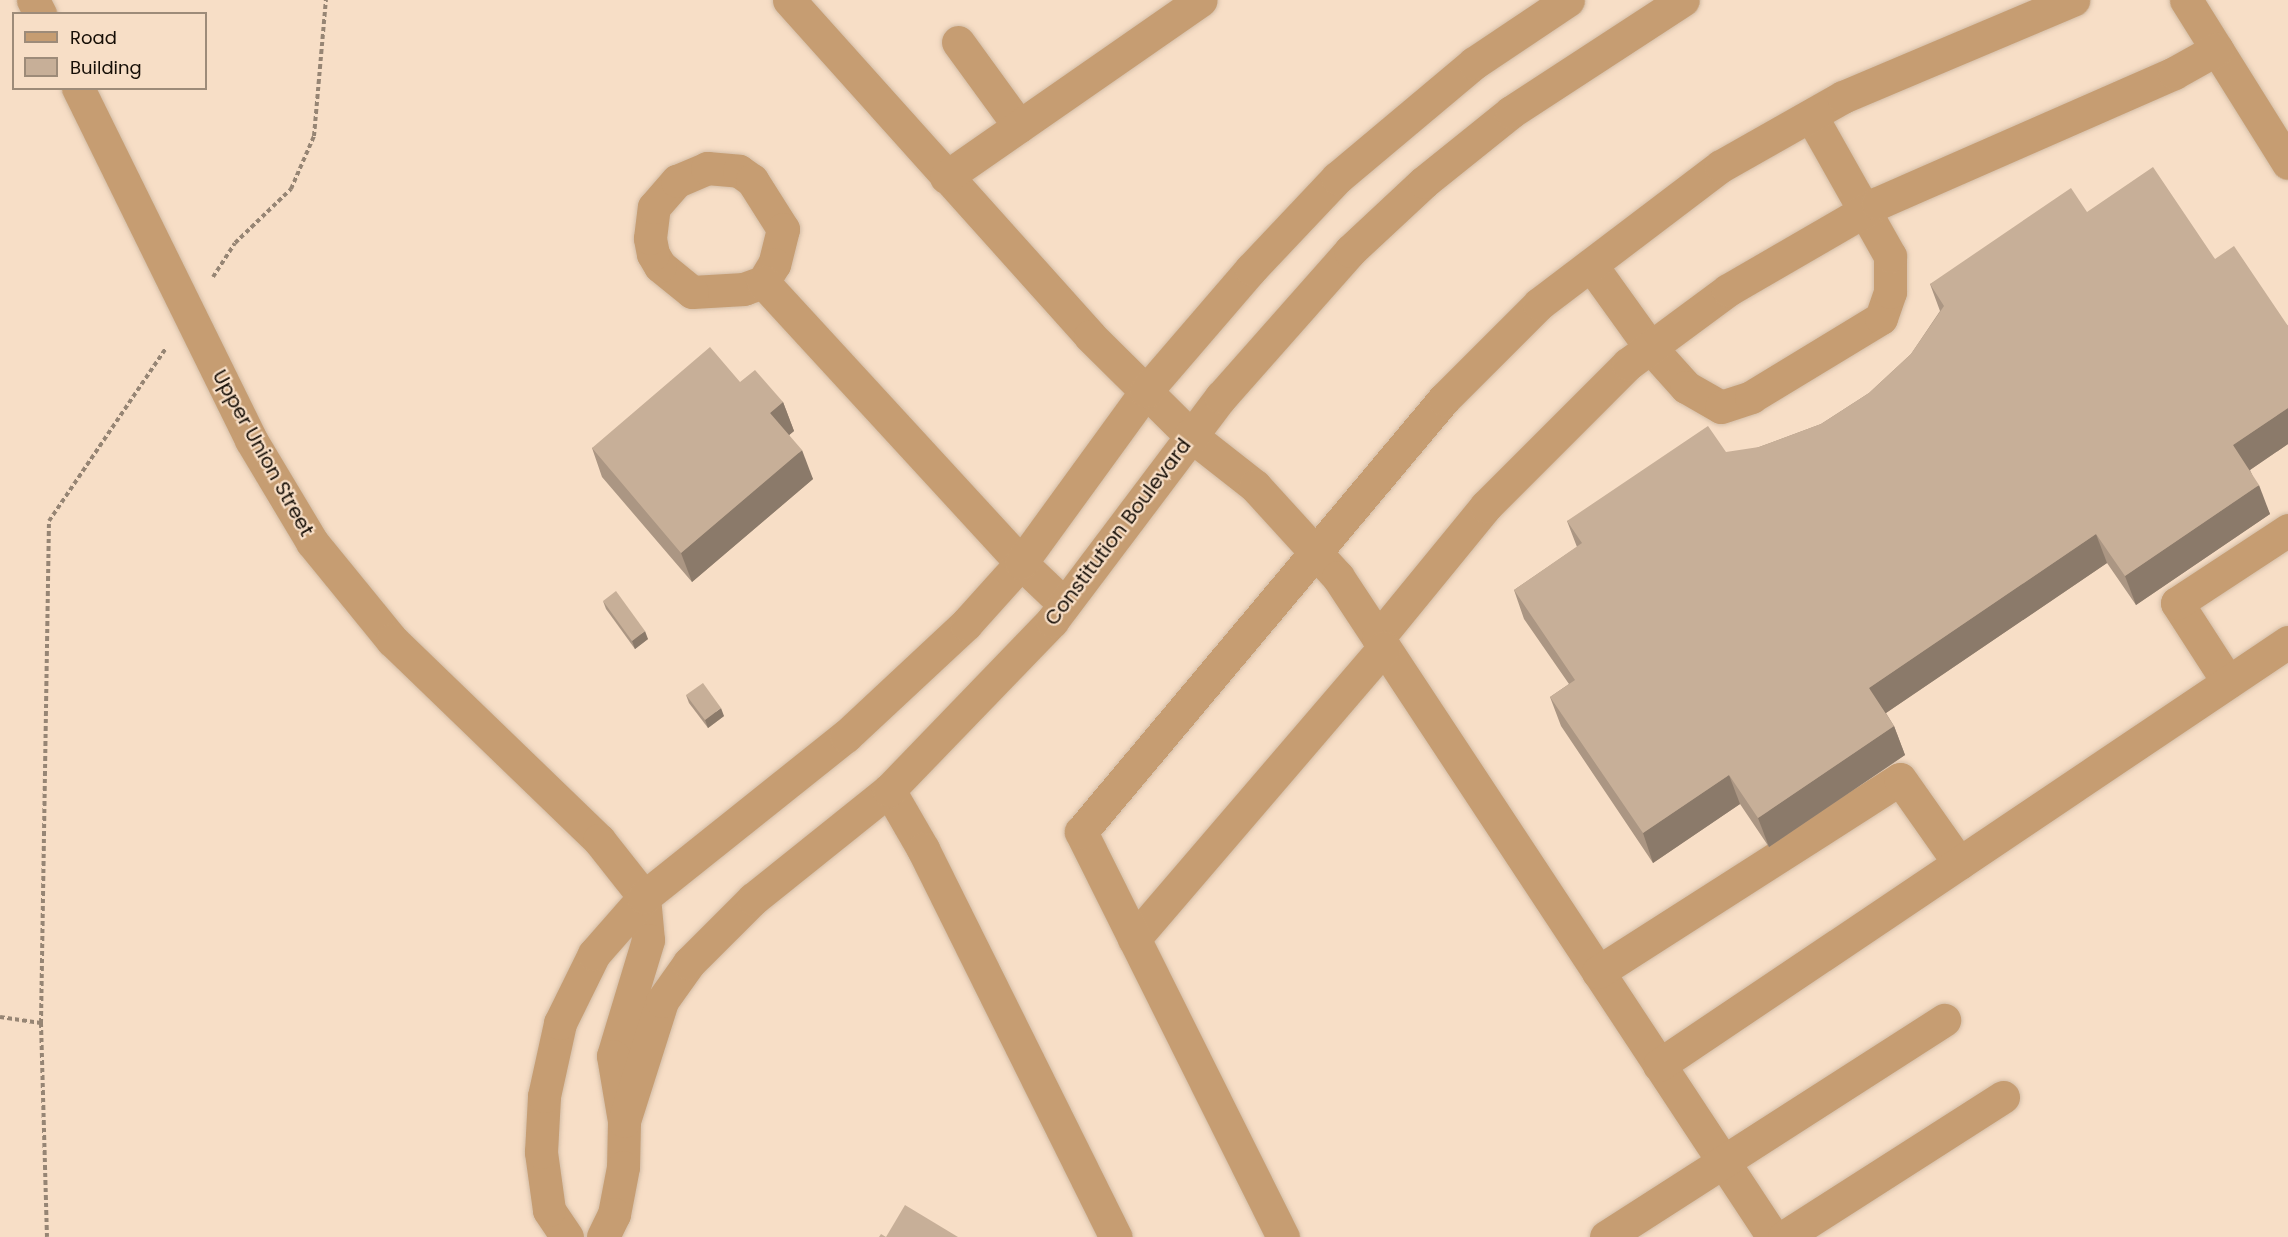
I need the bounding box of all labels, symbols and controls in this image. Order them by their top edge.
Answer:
legend [12,12,207,90]
text: Road [70,25,117,50]
text: Building [70,55,142,80]
street label: Upper Union Street [207,366,319,540]
street label: Constitution Boulevard [1040,434,1196,630]

